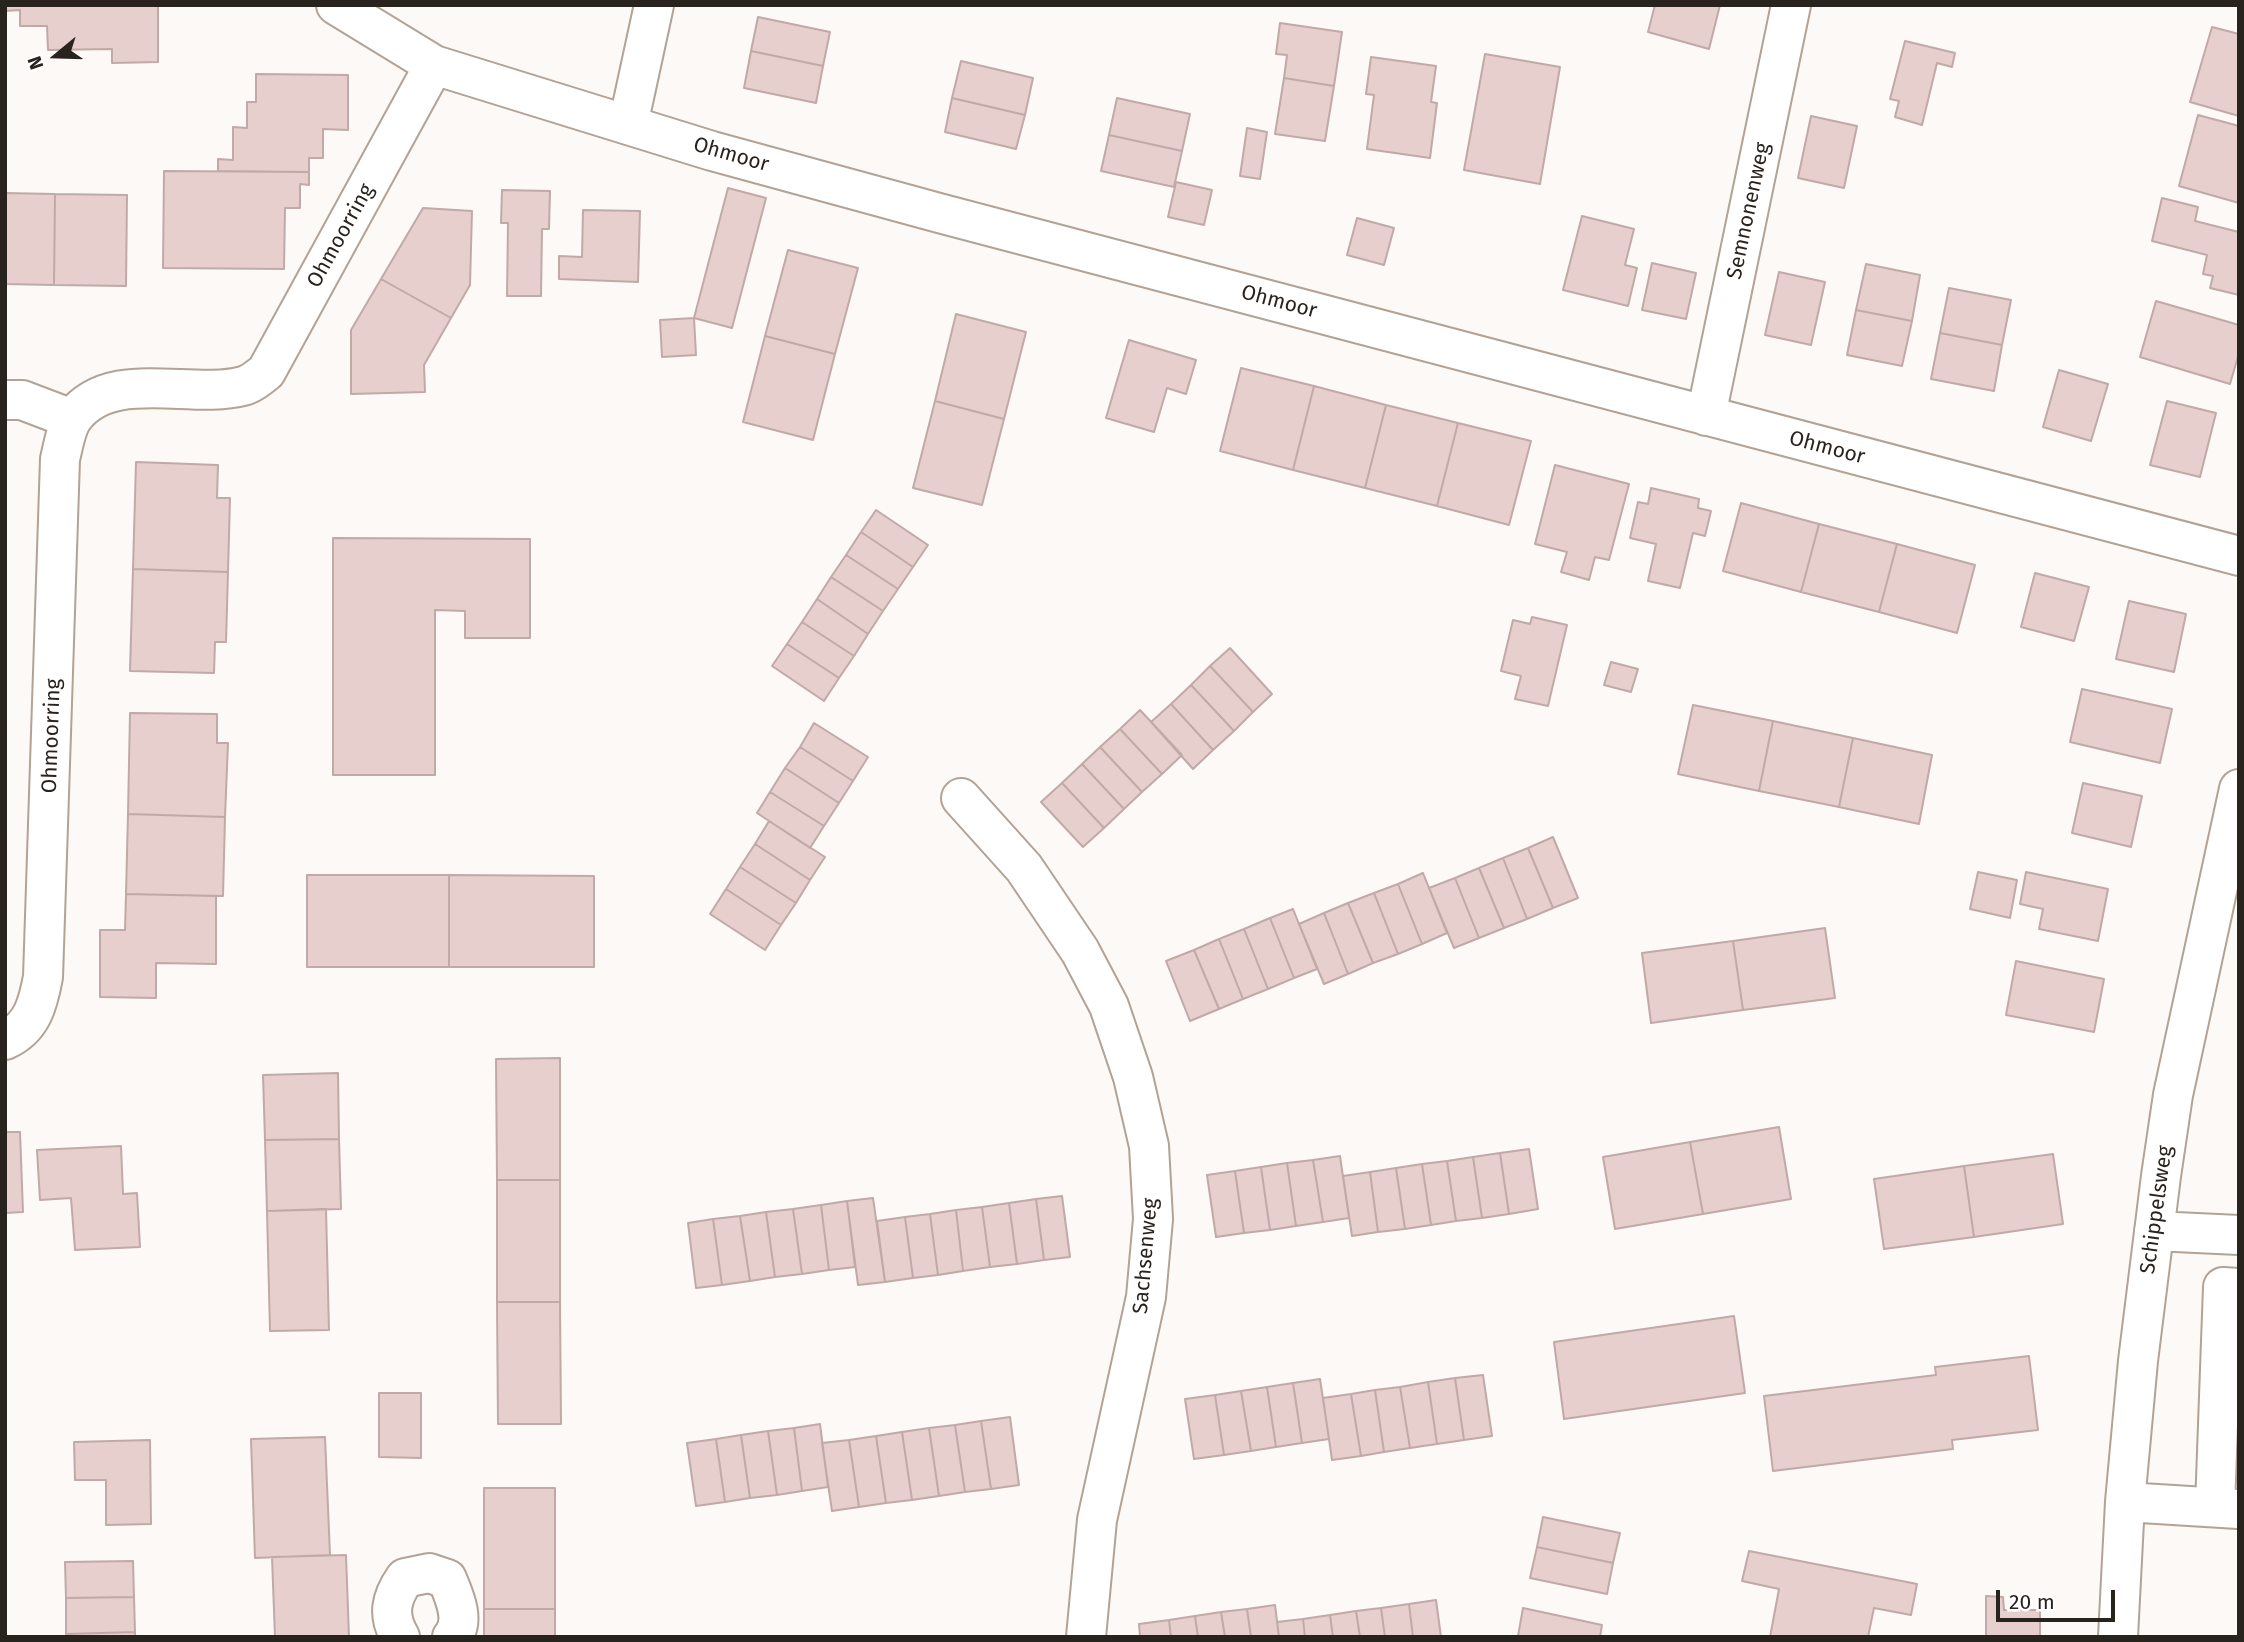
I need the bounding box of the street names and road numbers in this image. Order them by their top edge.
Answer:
street label: Ohmoor [690,132,772,178]
street label: Semnonenweg [1722,140,1776,282]
street label: Ohmoorring [302,180,380,292]
street label: Ohmoor [1238,280,1320,324]
street label: Ohmoor [1786,426,1868,470]
street label: Ohmoorring [37,678,67,794]
street label: Schippelsweg [2136,1144,2178,1276]
street label: Sachsenweg [1128,1197,1164,1315]

